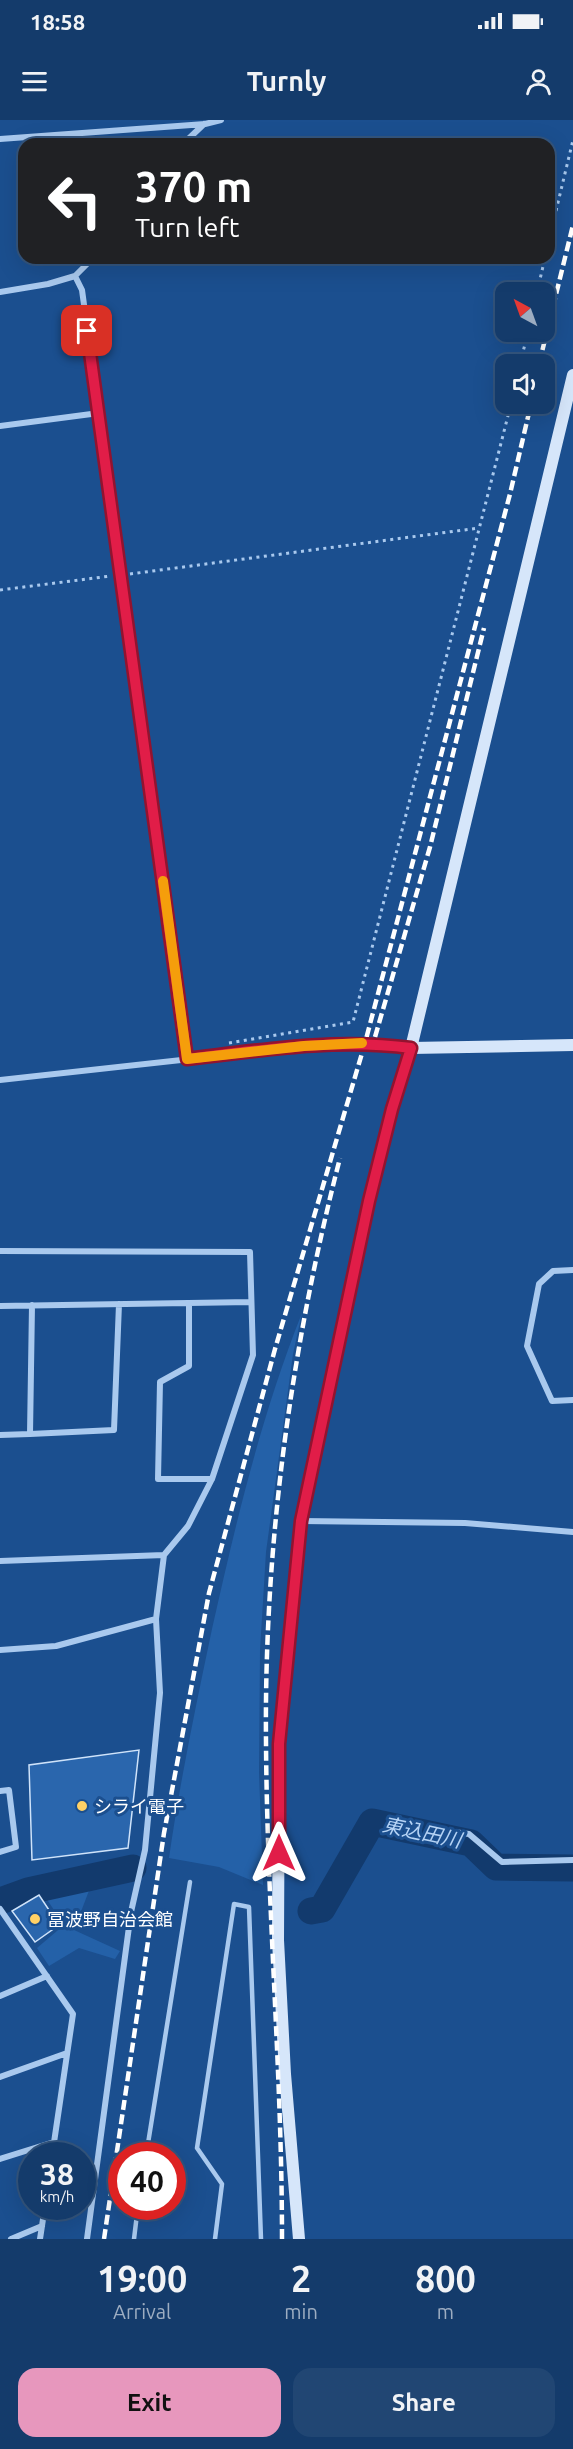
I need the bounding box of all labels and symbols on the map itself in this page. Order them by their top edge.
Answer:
north arrow [495,282,555,342]
pin [61,305,112,356]
place label: シライ電子 [94,1796,184,1816]
marker: シライ電子 [75,1799,89,1813]
water label: 東込田川 [380,1812,465,1852]
position arrow [247,1821,311,1885]
place label: 冨波野自治会館 [47,1909,173,1929]
marker: 冨波野自治会館 [28,1912,42,1926]
speed limit sign: 40 [108,2142,186,2220]

